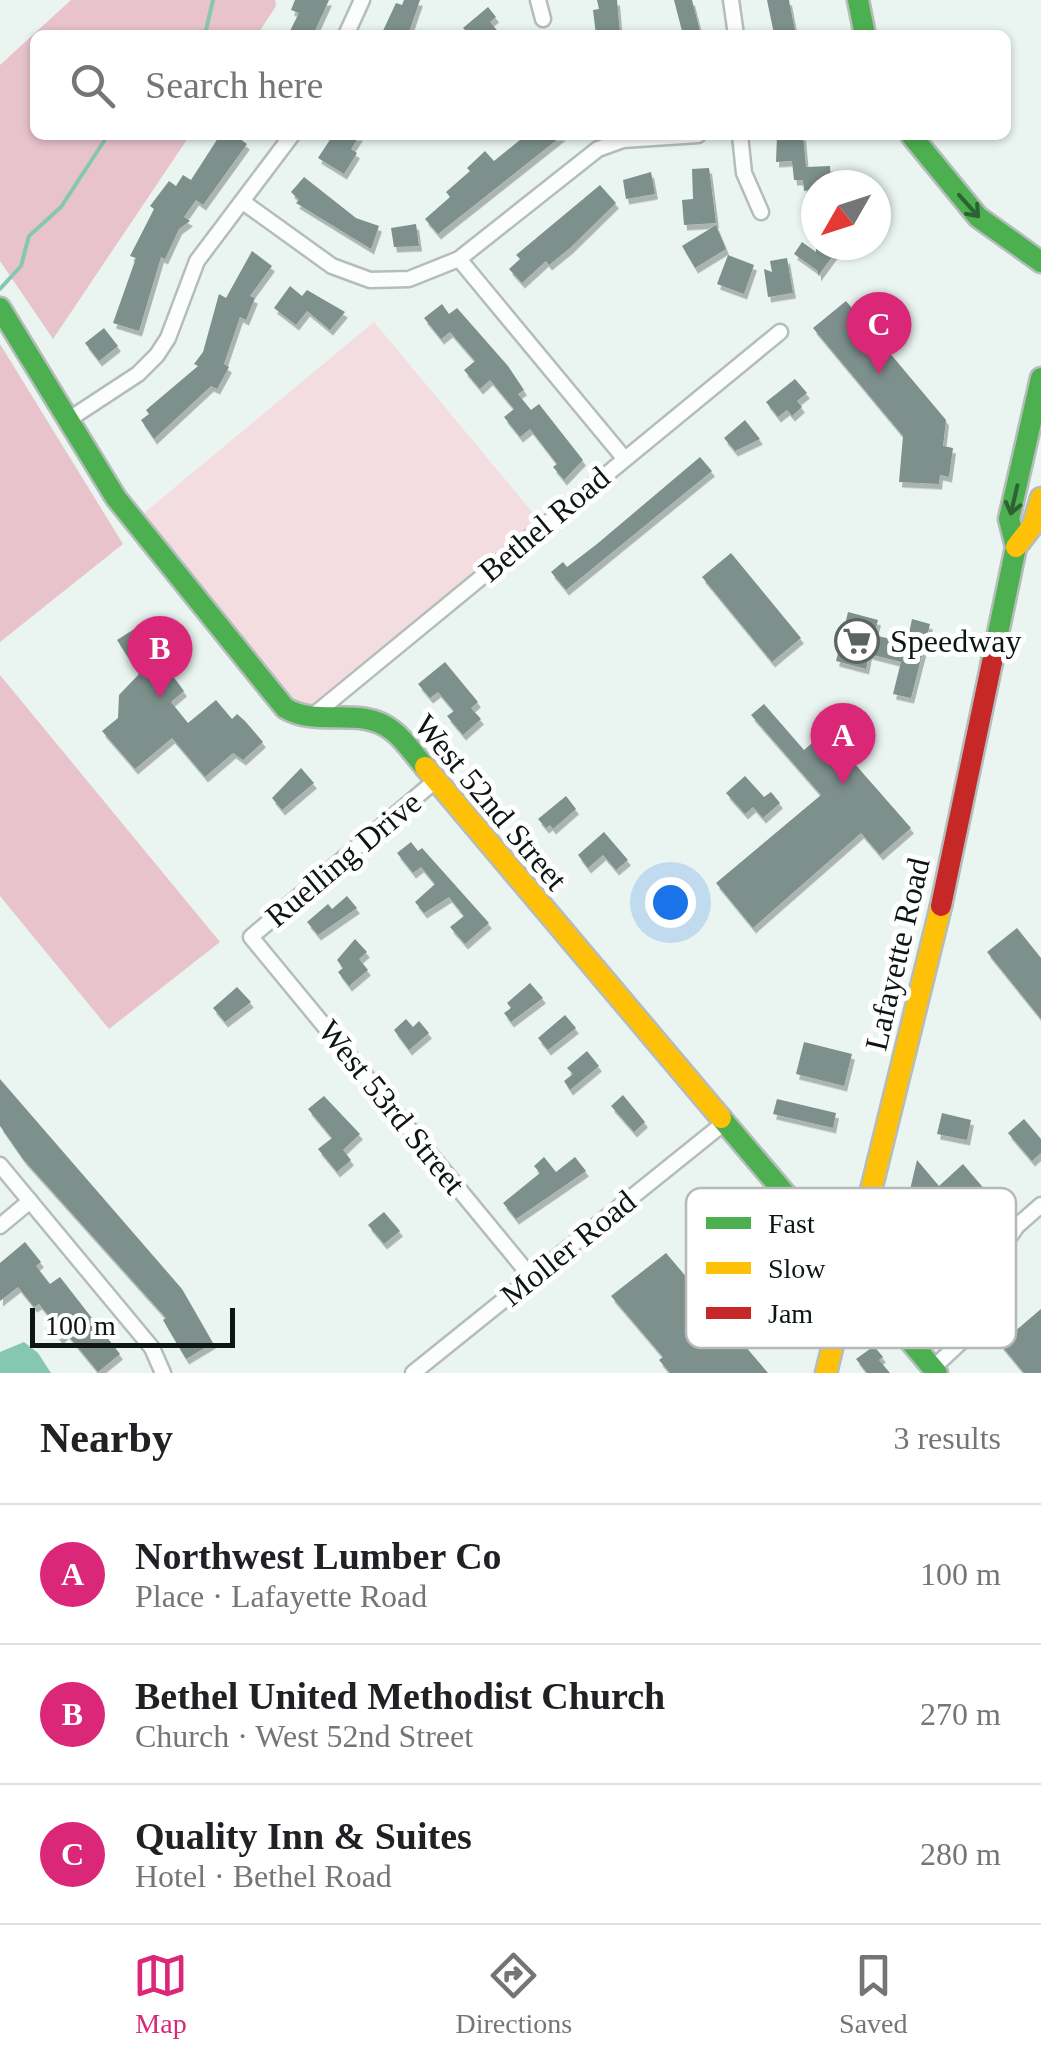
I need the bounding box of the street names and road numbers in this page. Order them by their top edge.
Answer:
street label: Bethel Road [471,459,617,589]
street label: West 52nd Street [407,707,575,897]
street label: Ruelling Drive [258,784,428,934]
street label: Lafayette Road [857,854,937,1054]
street label: West 53rd Street [311,1013,473,1201]
street label: Moller Road [493,1183,643,1313]

